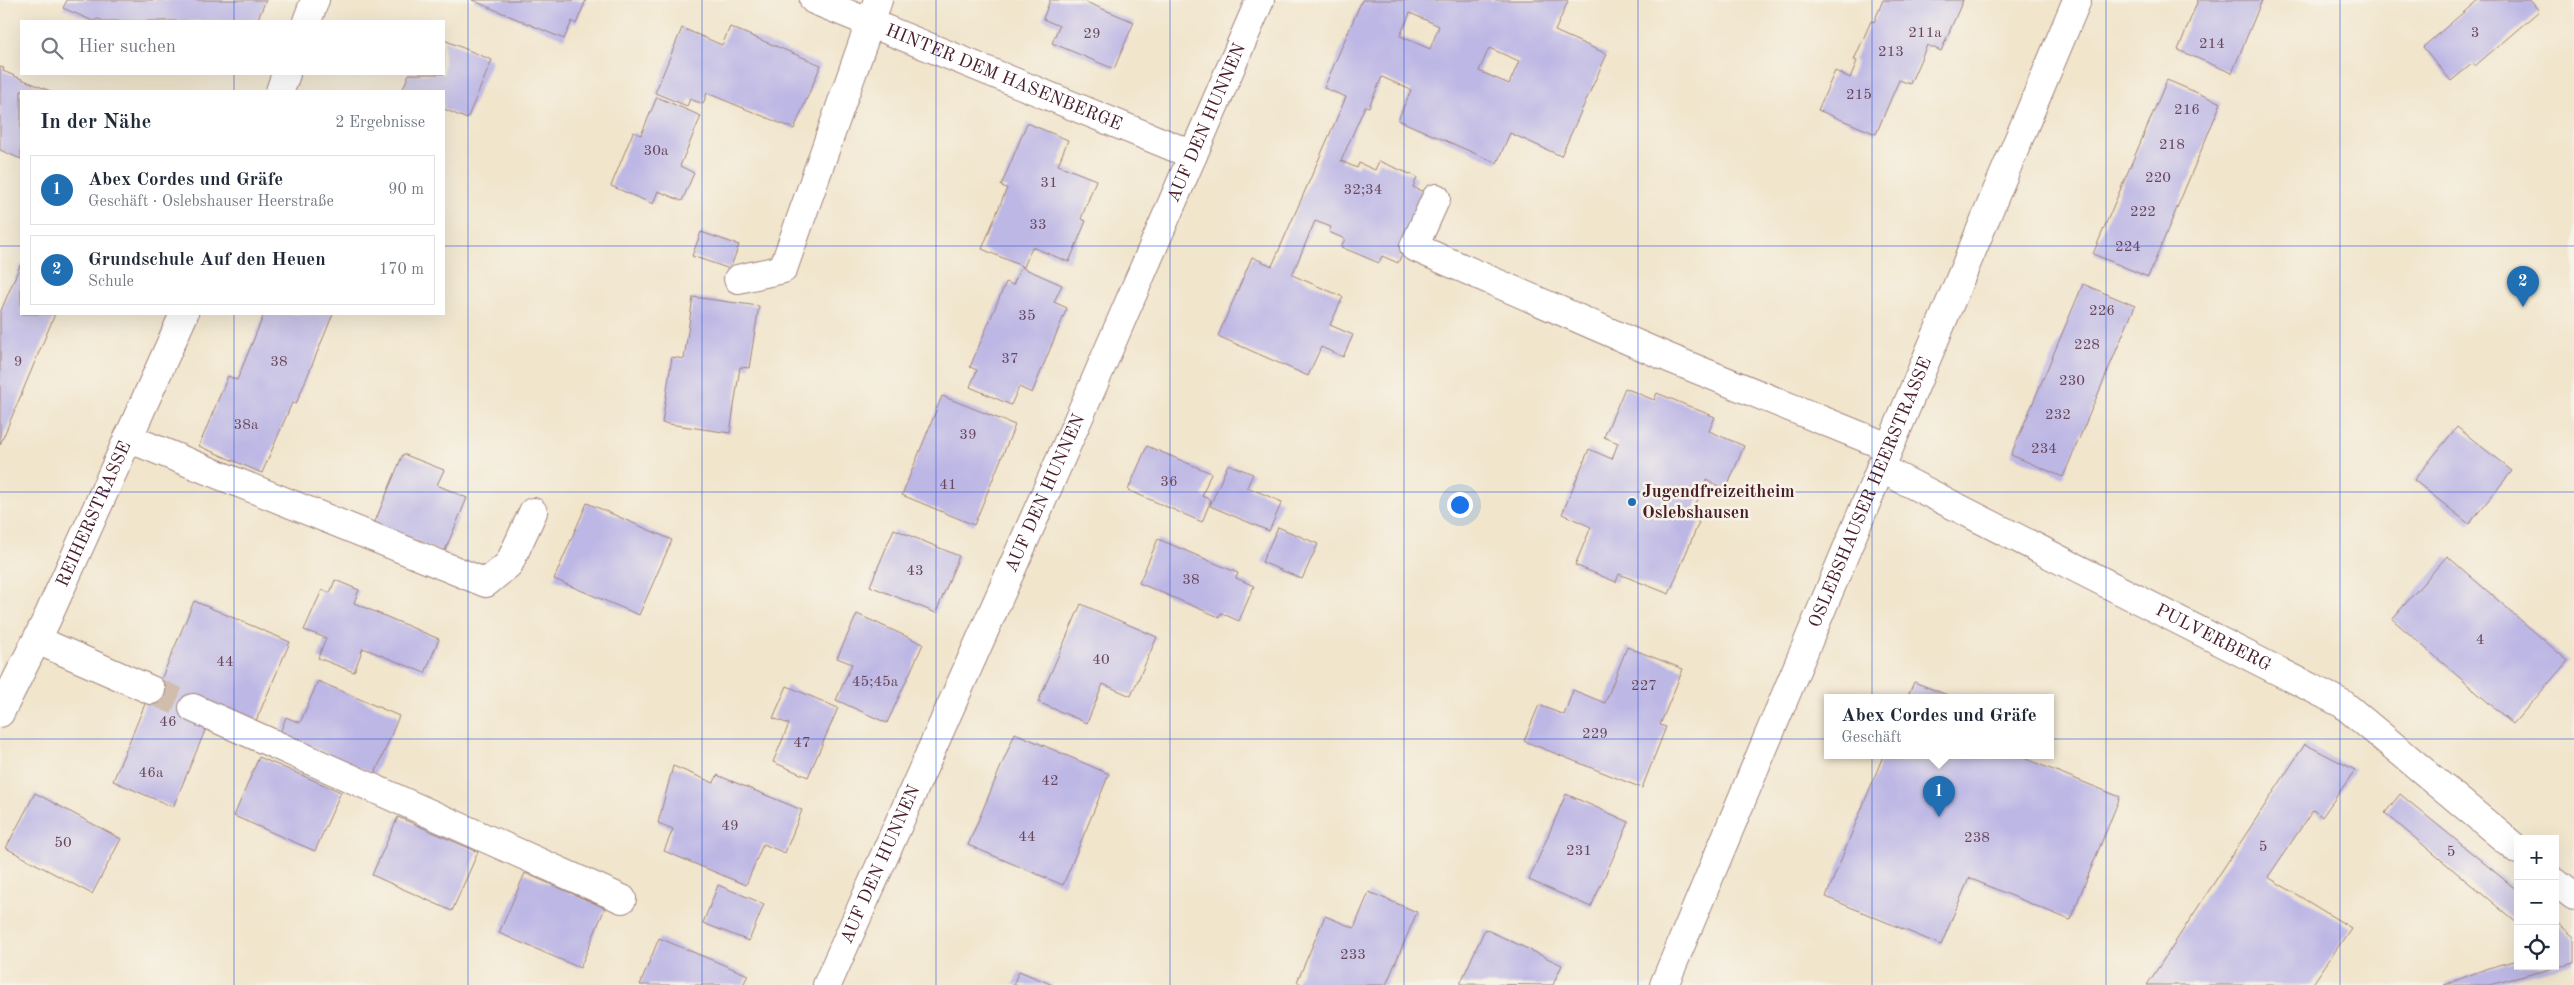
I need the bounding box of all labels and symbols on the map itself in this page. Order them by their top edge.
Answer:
street label: HINTER DEM HASENBERGE [883,21,1124,134]
house number: 211a [1908,26,1942,41]
house number: 3 [2471,26,2479,41]
house number: 29 [1083,27,1101,42]
house number: 214 [2199,37,2225,52]
street label: AUF DEN HUNNEN [1164,41,1249,205]
house number: 213 [1878,45,1904,60]
house number: 215 [1846,88,1872,103]
house number: 216 [2174,103,2200,118]
house number: 218 [2159,138,2185,153]
house number: 30a [644,144,669,159]
house number: 220 [2145,171,2171,186]
house number: 31 [1040,176,1058,191]
house number: 32;34 [1343,183,1383,198]
house number: 222 [2130,205,2156,220]
house number: 33 [1029,218,1047,233]
house number: 224 [2115,240,2141,255]
pin: 2 [2507,266,2539,307]
house number: 226 [2089,304,2115,319]
house number: 35 [1018,309,1036,324]
house number: 228 [2074,338,2100,353]
house number: 37 [1001,352,1019,367]
house number: 9 [14,355,22,370]
house number: 38 [270,355,288,370]
street label: OSLEBSHAUSER HEERSTRASSE [1806,355,1935,630]
house number: 230 [2059,374,2085,389]
house number: 232 [2045,408,2071,423]
street label: AUF DEN HUNNEN [1002,411,1088,575]
house number: 38a [234,418,259,433]
house number: 39 [959,428,977,443]
street label: REIHERSTRASSE [54,439,134,590]
house number: 234 [2031,442,2057,457]
house number: 36 [1160,475,1178,490]
house number: 41 [939,478,957,493]
place label: Jugendfreizeitheim Oslebshausen [1642,483,1795,522]
your location [1447,492,1473,518]
marker: Jugendfreizeitheim Oslebshausen [1626,496,1638,508]
house number: 43 [906,564,924,579]
house number: 38 [1182,573,1200,588]
street label: PULVERBERG [2153,601,2274,675]
house number: 4 [2476,633,2484,648]
house number: 40 [1092,653,1110,668]
house number: 44 [216,655,234,670]
house number: 45;45a [852,675,899,690]
house number: 227 [1631,679,1657,694]
house number: 46 [159,715,177,730]
house number: 229 [1582,727,1608,742]
house number: 47 [793,736,811,751]
house number: 46a [139,766,164,781]
house number: 42 [1041,774,1059,789]
pin: 1 [1923,776,1955,817]
street label: AUF DEN HUNNEN [838,782,924,946]
house number: 49 [721,819,739,834]
house number: 44 [1018,830,1036,845]
house number: 238 [1964,831,1990,846]
house number: 50 [54,836,72,851]
house number: 5 [2259,840,2267,855]
house number: 231 [1566,844,1592,859]
house number: 5 [2447,845,2455,860]
house number: 233 [1340,948,1366,963]

